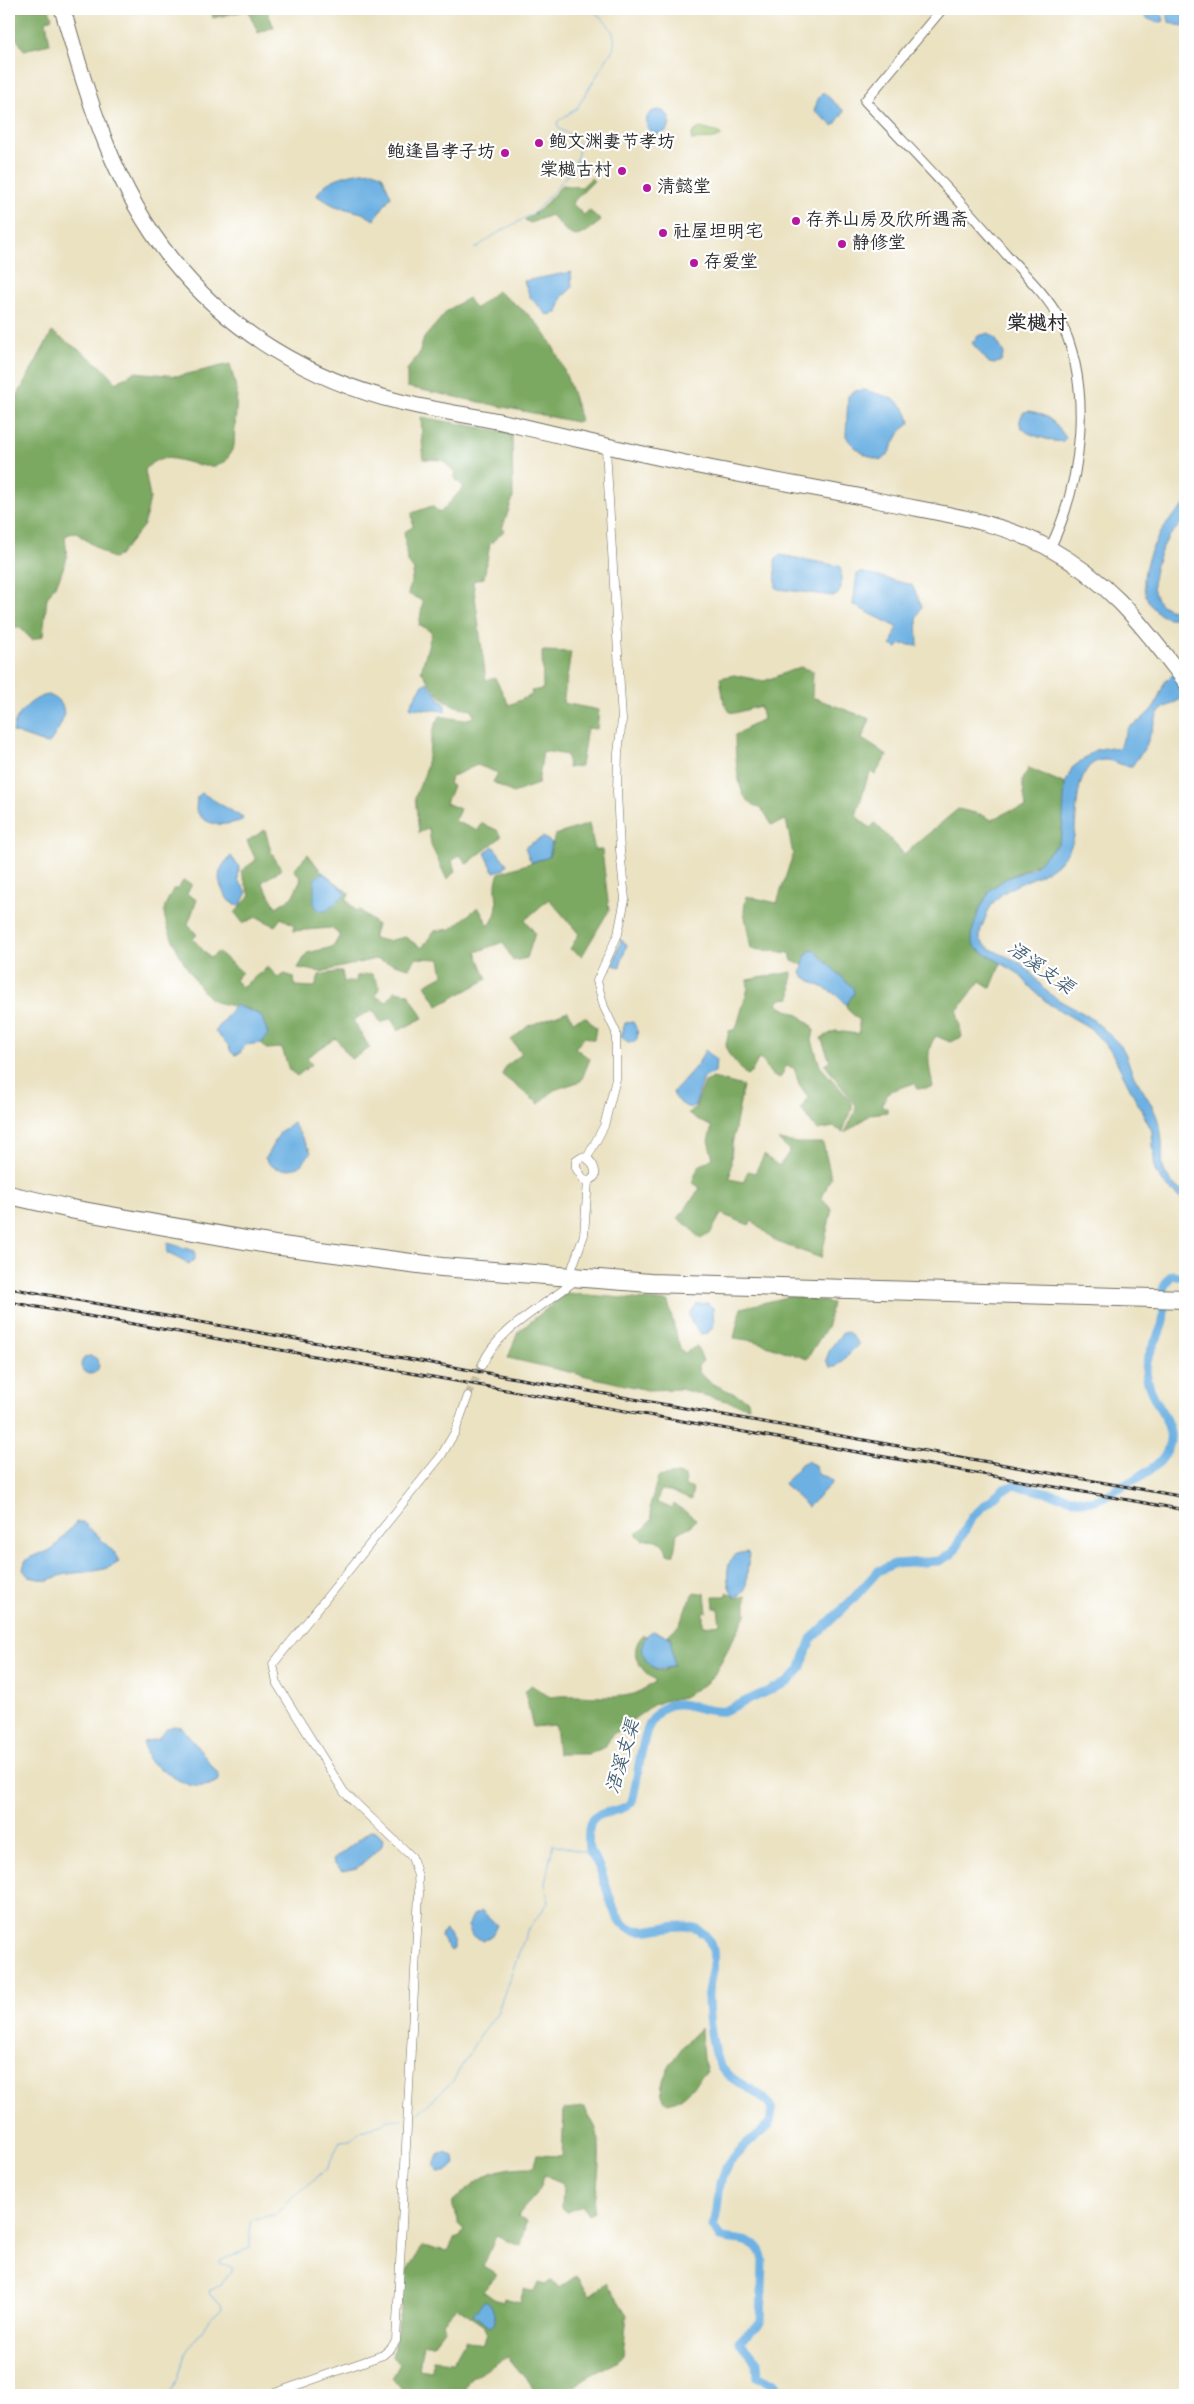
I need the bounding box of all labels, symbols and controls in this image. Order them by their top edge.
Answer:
place label: 鲍文渊妻节孝坊 [549,130,675,156]
marker: 鲍文渊妻节孝坊 [533,137,545,149]
place label: 鲍逢昌孝子坊 [387,140,495,166]
marker: 鲍逢昌孝子坊 [499,147,511,159]
place label: 棠樾古村 [540,158,612,184]
marker: 棠樾古村 [616,165,628,177]
place label: 清懿堂 [657,175,711,201]
marker: 清懿堂 [641,182,653,194]
place label: 存养山房及欣所遇斋 [806,208,968,234]
marker: 存养山房及欣所遇斋 [790,215,802,227]
place label: 社屋坦明宅 [673,220,763,246]
marker: 社屋坦明宅 [657,227,669,239]
place label: 静修堂 [852,231,906,257]
marker: 静修堂 [836,238,848,250]
place label: 存爱堂 [704,250,758,276]
marker: 存爱堂 [688,257,700,269]
district label: 棠樾村 [1007,310,1067,339]
water label: 浯溪支渠 [1001,936,1080,1003]
water label: 浯溪支渠 [600,1715,649,1797]

